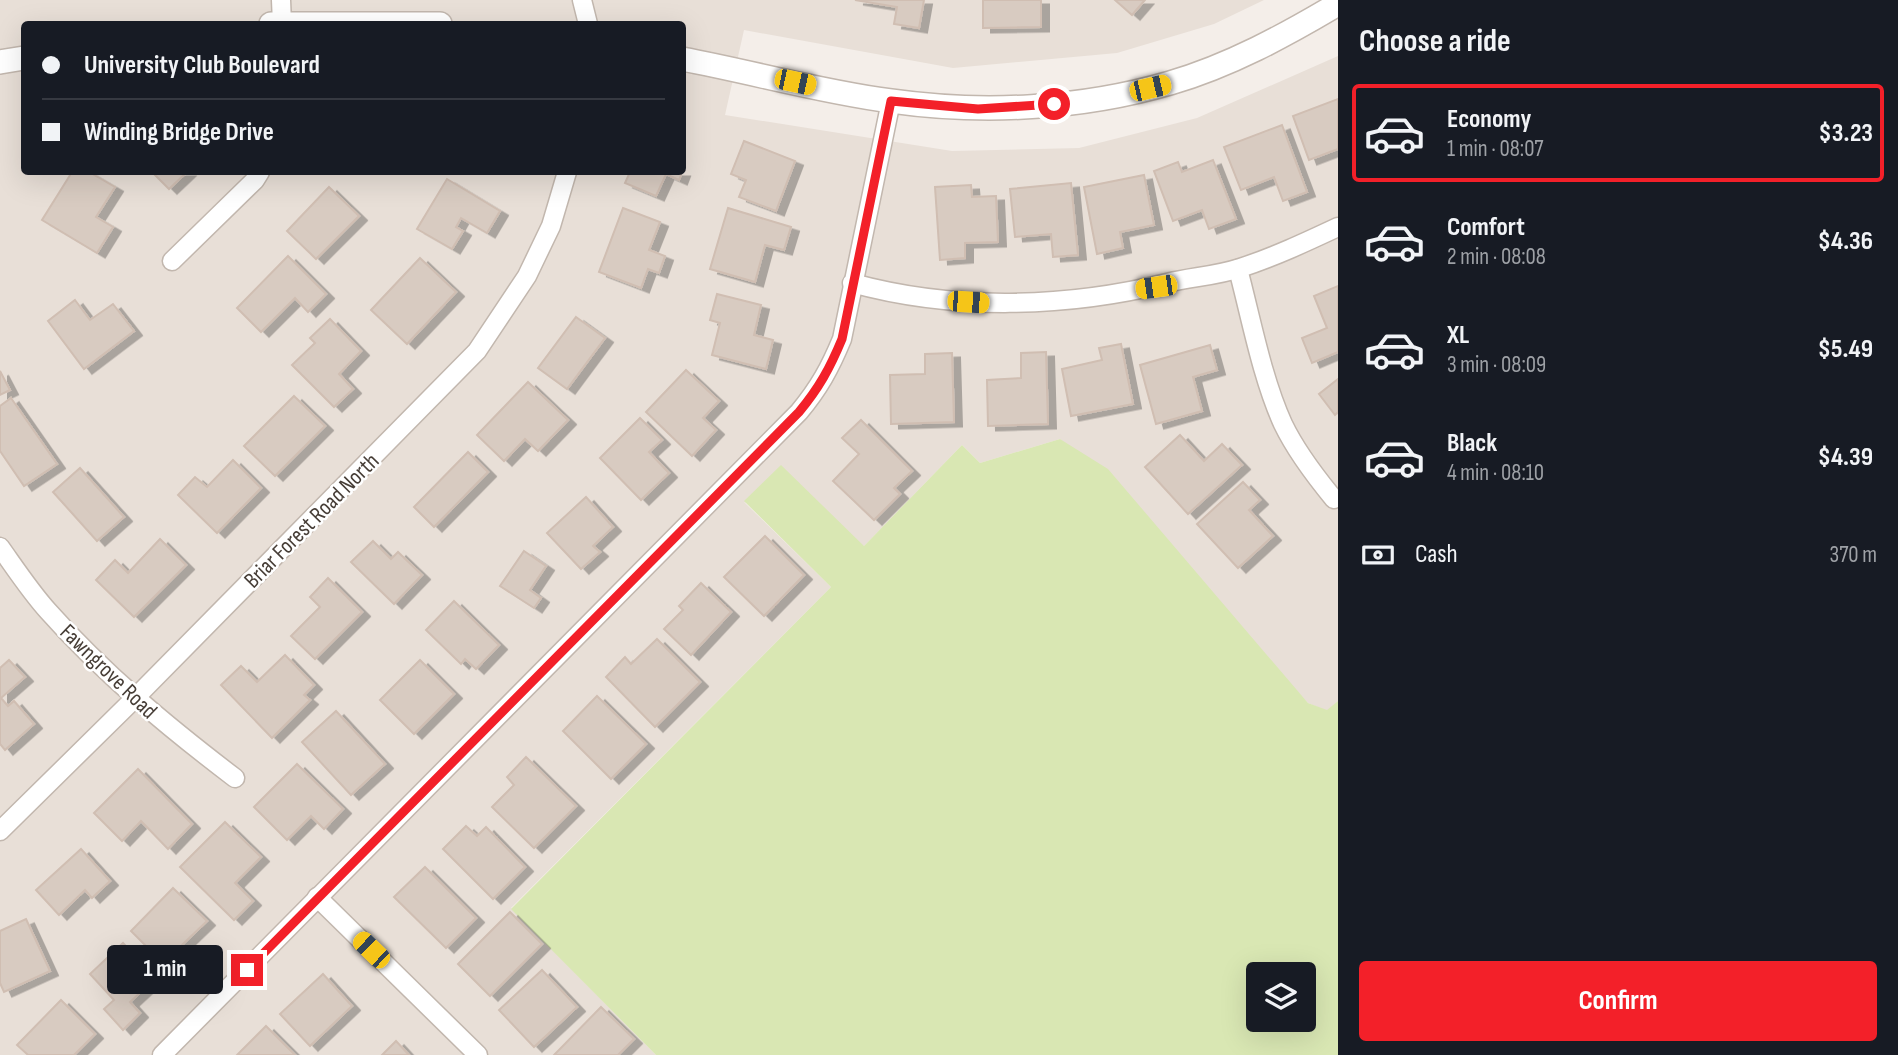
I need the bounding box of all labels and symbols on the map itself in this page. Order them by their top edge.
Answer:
car [773,67,818,97]
car [1128,73,1173,103]
route start [1038,88,1070,120]
car [1134,274,1179,300]
car [947,290,990,314]
street label: Briar Forest Road North [238,447,385,594]
street label: Fawngrove Road [54,618,163,725]
car [349,928,394,972]
callout: 1 min [107,946,222,995]
route end [231,954,263,986]

